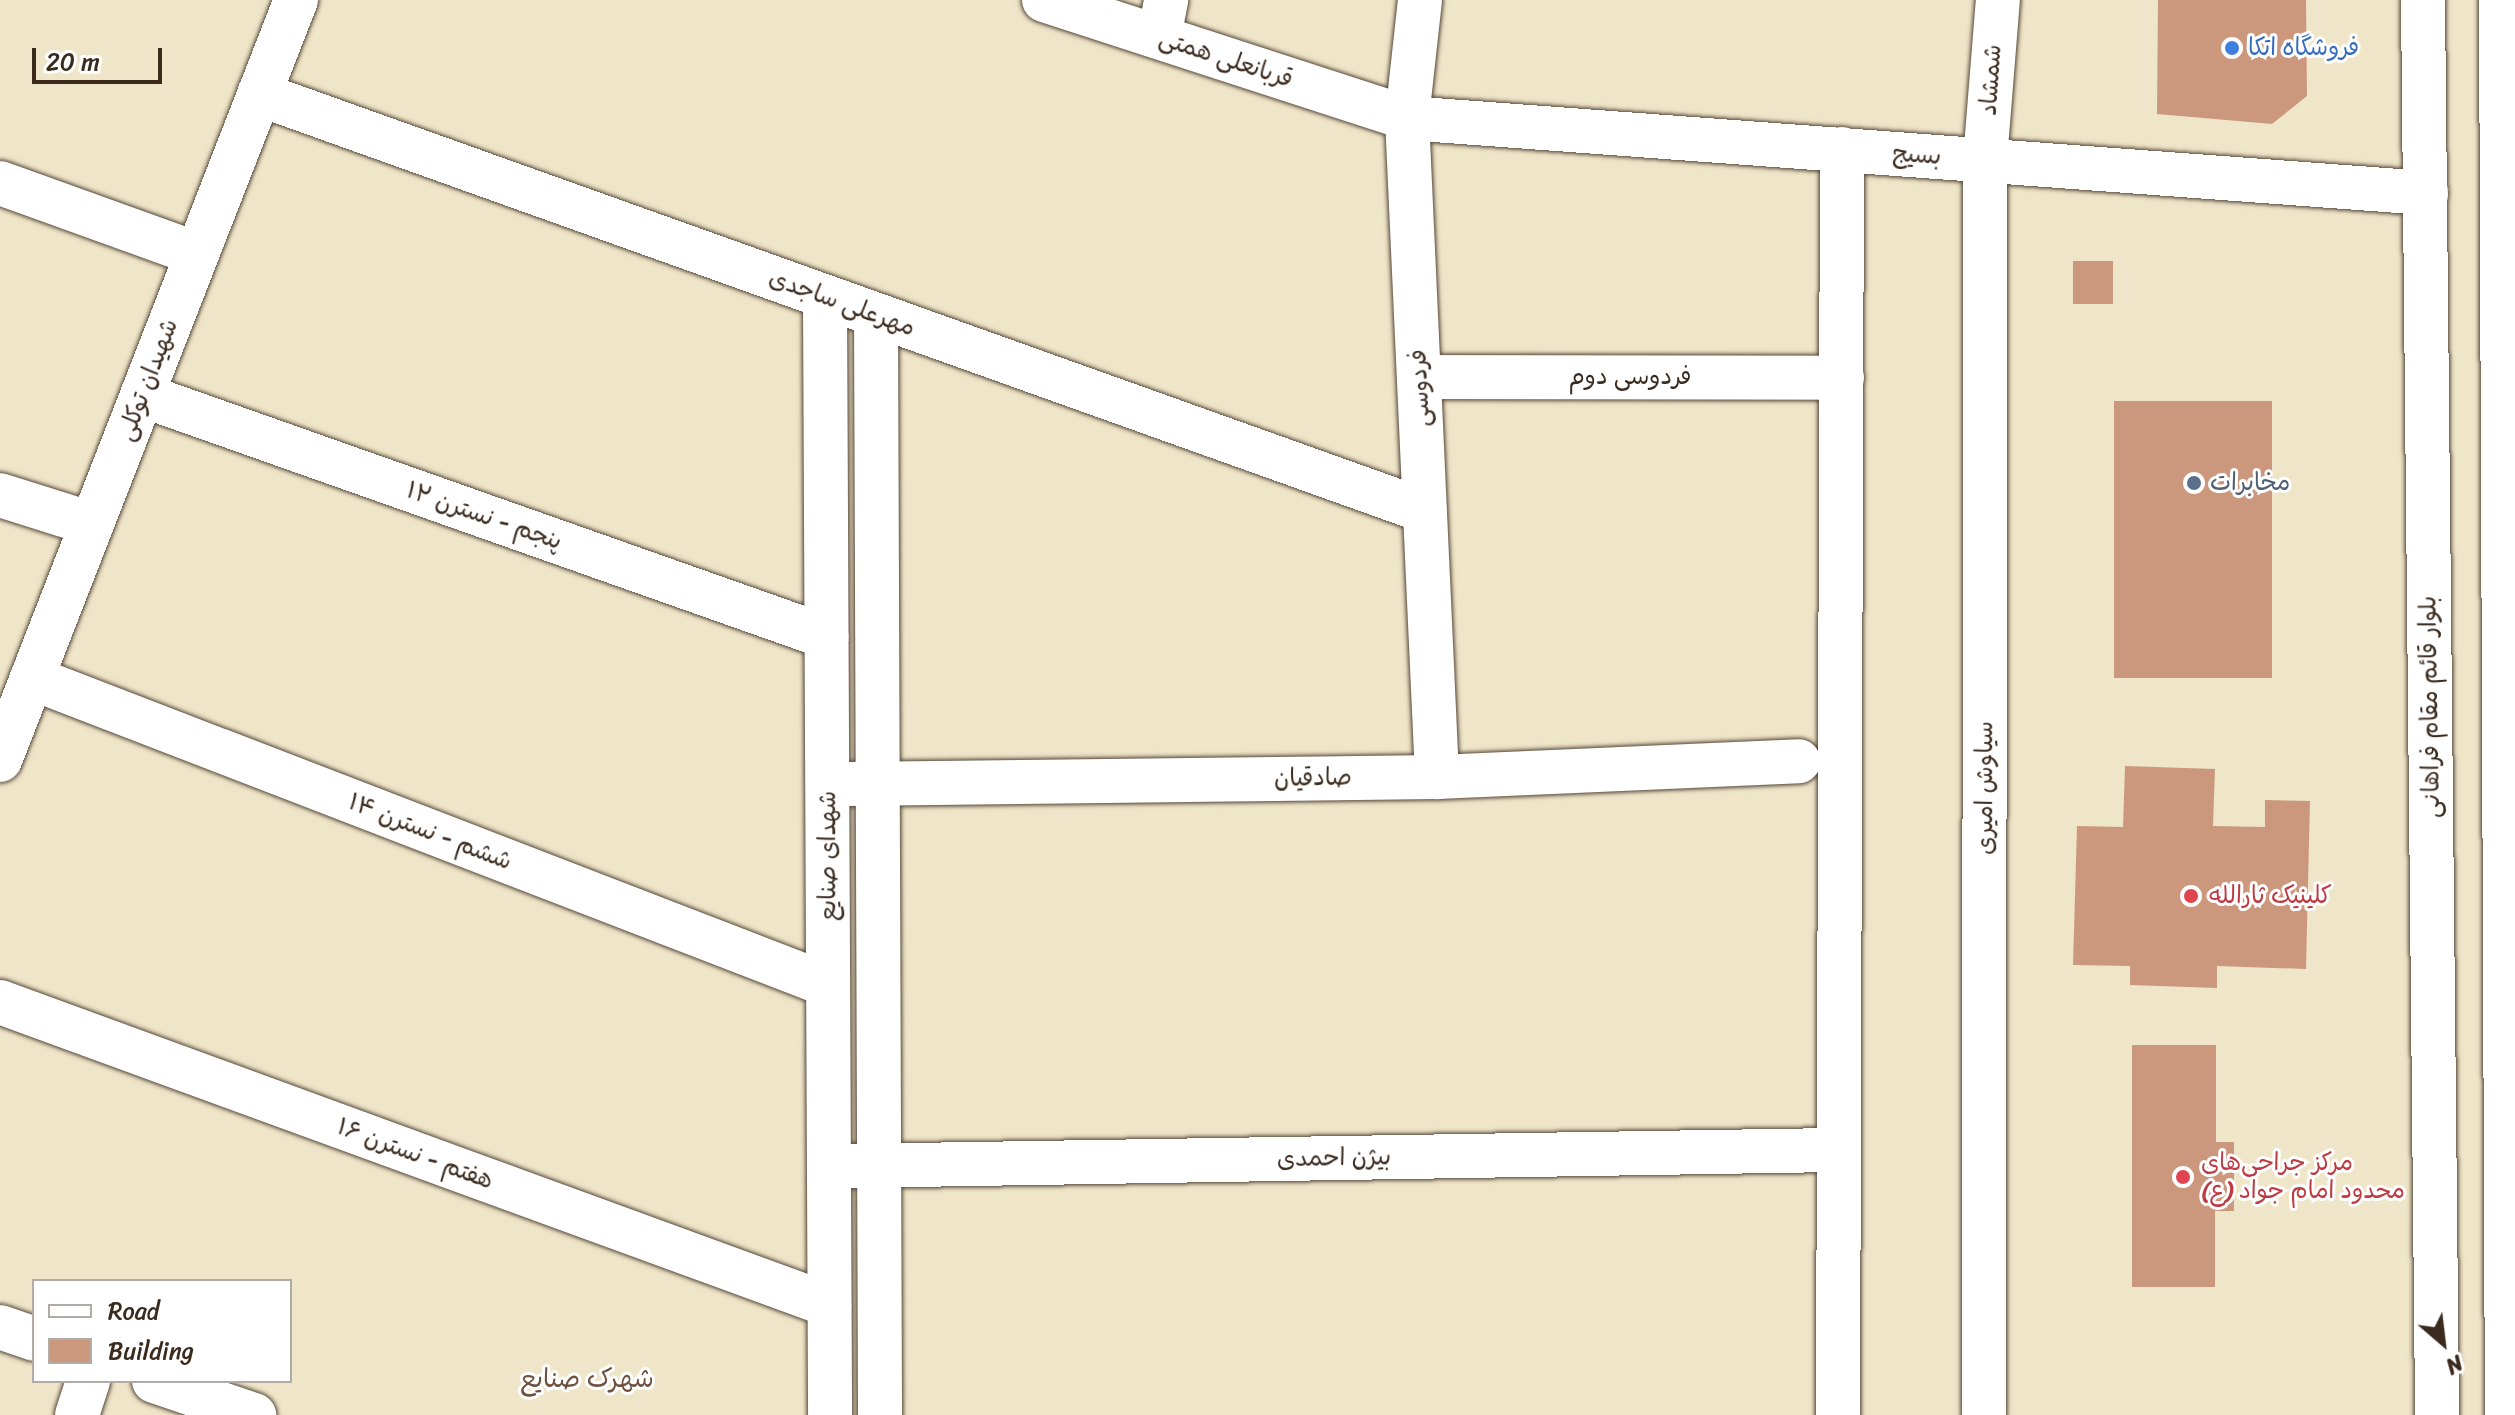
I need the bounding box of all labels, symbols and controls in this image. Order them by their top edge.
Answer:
street label: قربانعلی همتی [1155,24,1297,94]
scale bar [36,32,166,82]
place label: فروشگاه اتکا [2248,34,2359,62]
marker: فروشگاه اتکا [2223,39,2241,57]
text: 20 m [46,41,100,83]
street label: شمشاد [1974,43,2008,117]
street label: بسیج [1892,139,1942,171]
street label: مهرعلی ساجدی [765,263,919,343]
street label: شهیدان توکلی [112,315,184,445]
street label: فردوسی [1404,348,1436,428]
street label: فردوسی دوم [1569,363,1691,391]
place label: مخابرات [2210,469,2290,497]
marker: مخابرات [2185,474,2203,492]
street label: پنجم - نسترن ۱۲ [402,476,566,556]
street label: بلوار قائم مقام فراهانی [2414,596,2446,818]
street label: سیاوش امیری [1971,721,1999,855]
street label: صادقیان [1274,763,1352,793]
street label: ششم - نسترن ۱۴ [344,788,516,876]
street label: شهدای صنایع [814,791,842,921]
place label: کلینیک ثارالله [2209,882,2332,910]
marker: کلینیک ثارالله [2180,885,2202,907]
street label: هفتم - نسترن ۱۶ [333,1112,497,1196]
street label: بیژن احمدی [1277,1143,1391,1173]
place label: مرکز جراحی‌های محدود امام جواد (ع) [2201,1149,2405,1205]
marker: مرکز جراحی‌های محدود امام جواد (ع) [2172,1166,2194,1188]
legend [32,1279,292,1383]
text: Road [108,1290,159,1332]
north arrow [2403,1303,2483,1383]
text: Building [108,1330,194,1372]
text: N [2439,1344,2470,1385]
district label: شهرک صنایع [520,1363,654,1395]

